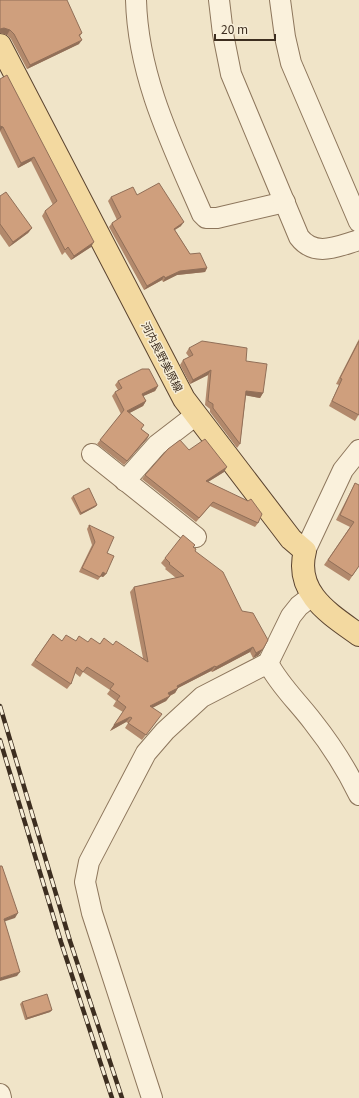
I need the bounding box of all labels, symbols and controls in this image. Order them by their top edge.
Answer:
scale bar [215,16,275,42]
text: 20 m [221,20,248,37]
street label: 河内長野美原線 [138,319,187,394]

